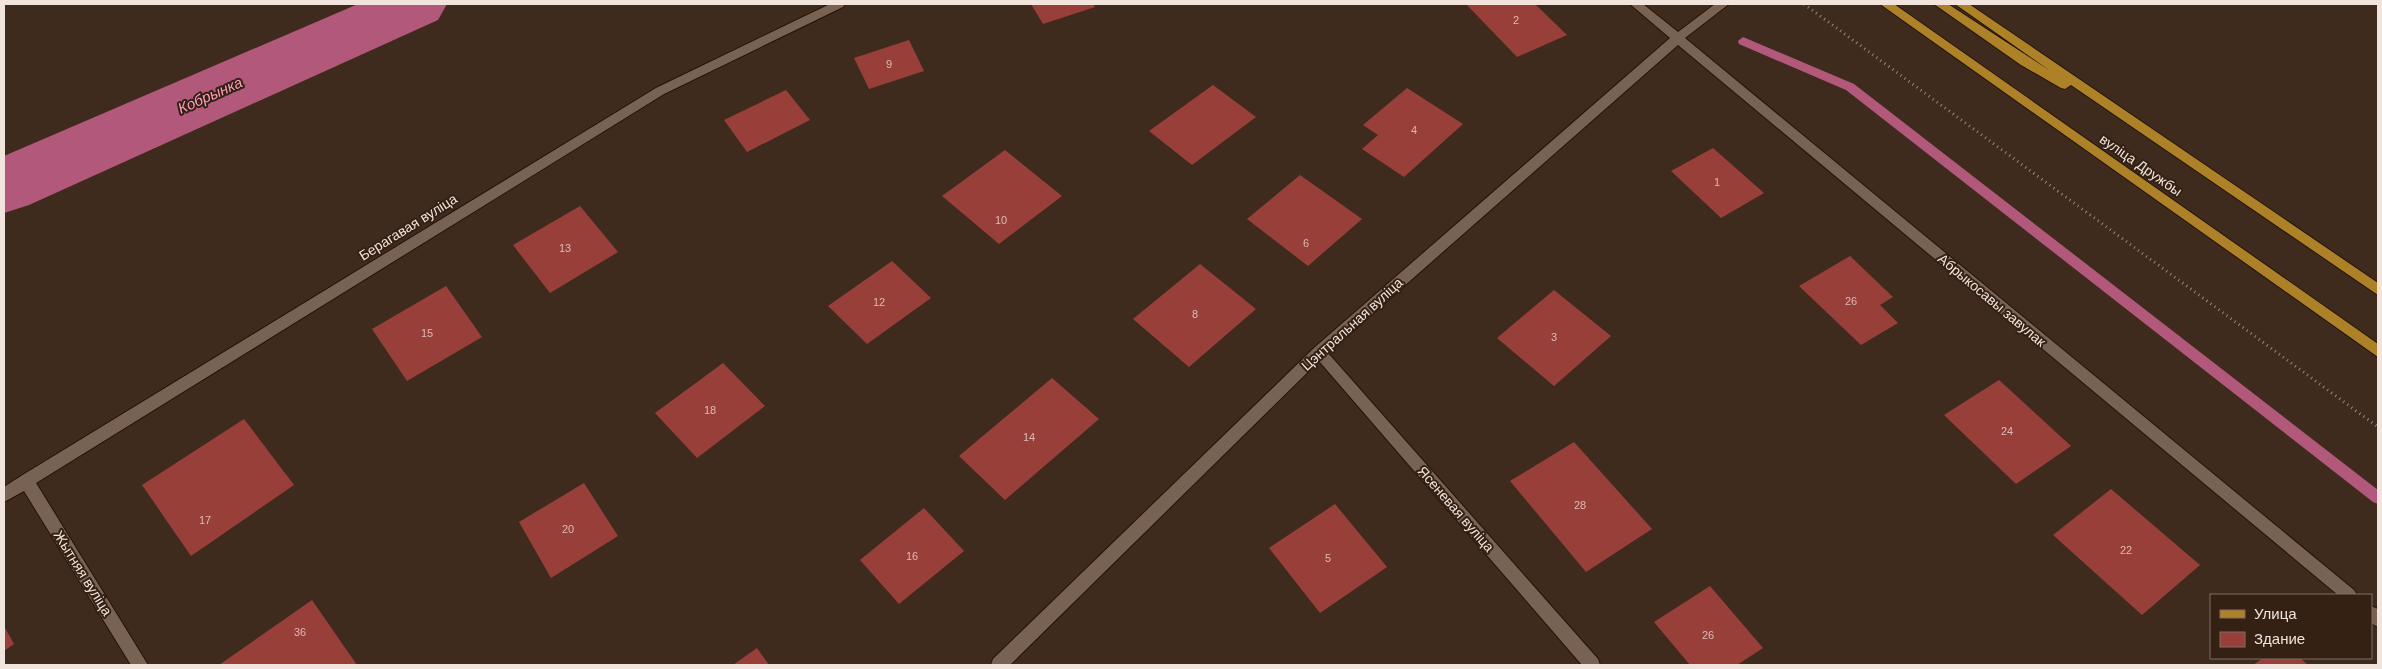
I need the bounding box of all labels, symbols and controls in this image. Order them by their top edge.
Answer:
house number: 2 [1513,14,1519,26]
house number: 9 [886,58,892,70]
water label: Кобрынка [175,73,245,117]
house number: 4 [1411,124,1417,136]
street label: вуліца Дружбы [2097,131,2185,199]
house number: 1 [1714,176,1720,188]
street label: Берагавая вуліца [356,190,460,264]
house number: 10 [995,214,1007,226]
house number: 6 [1303,237,1309,249]
house number: 13 [559,242,571,254]
street label: Абрыкосавы завулак [1935,250,2050,350]
street label: Цэнтральная вуліца [1298,274,1406,374]
house number: 26 [1845,295,1857,307]
house number: 12 [873,296,885,308]
house number: 8 [1192,308,1198,320]
house number: 15 [421,327,433,339]
house number: 3 [1551,331,1557,343]
house number: 18 [704,404,716,416]
house number: 24 [2001,425,2013,437]
house number: 14 [1023,431,1035,443]
street label: Ясеневая вуліца [1415,463,1498,555]
house number: 28 [1574,499,1586,511]
house number: 17 [199,514,211,526]
house number: 20 [562,523,574,535]
street label: Жытняя вуліца [50,528,116,619]
house number: 22 [2120,544,2132,556]
house number: 16 [906,550,918,562]
house number: 5 [1325,552,1331,564]
legend [2210,594,2372,659]
text: Улица [2254,605,2297,622]
house number: 36 [294,626,306,638]
house number: 26 [1702,629,1714,641]
text: Здание [2254,630,2305,647]

